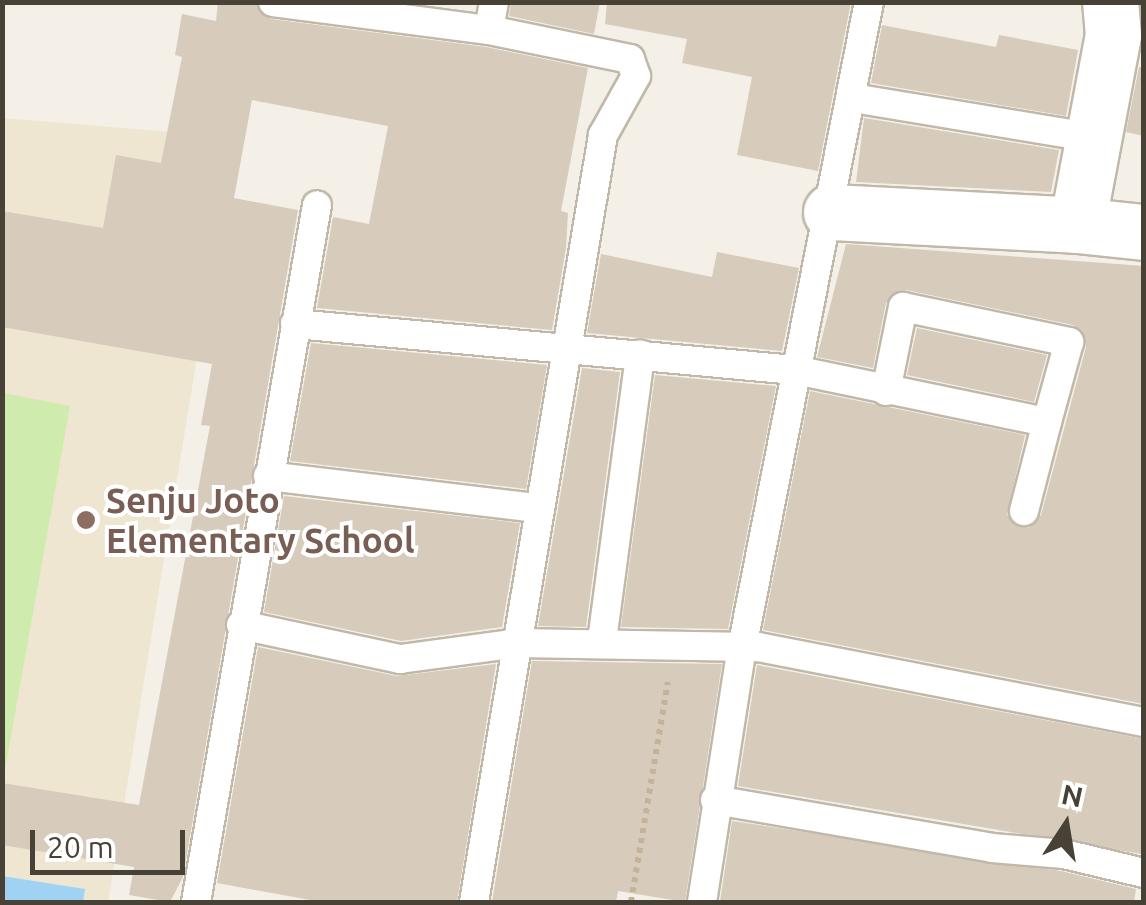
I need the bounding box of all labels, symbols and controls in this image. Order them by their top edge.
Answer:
place label: Senju Joto Elementary School [106,479,414,561]
marker: Senju Joto Elementary School [75,509,97,531]
north arrow [1016,775,1116,875]
text: N [1059,778,1086,812]
scale bar [35,810,190,872]
text: 20 m [47,830,114,864]

